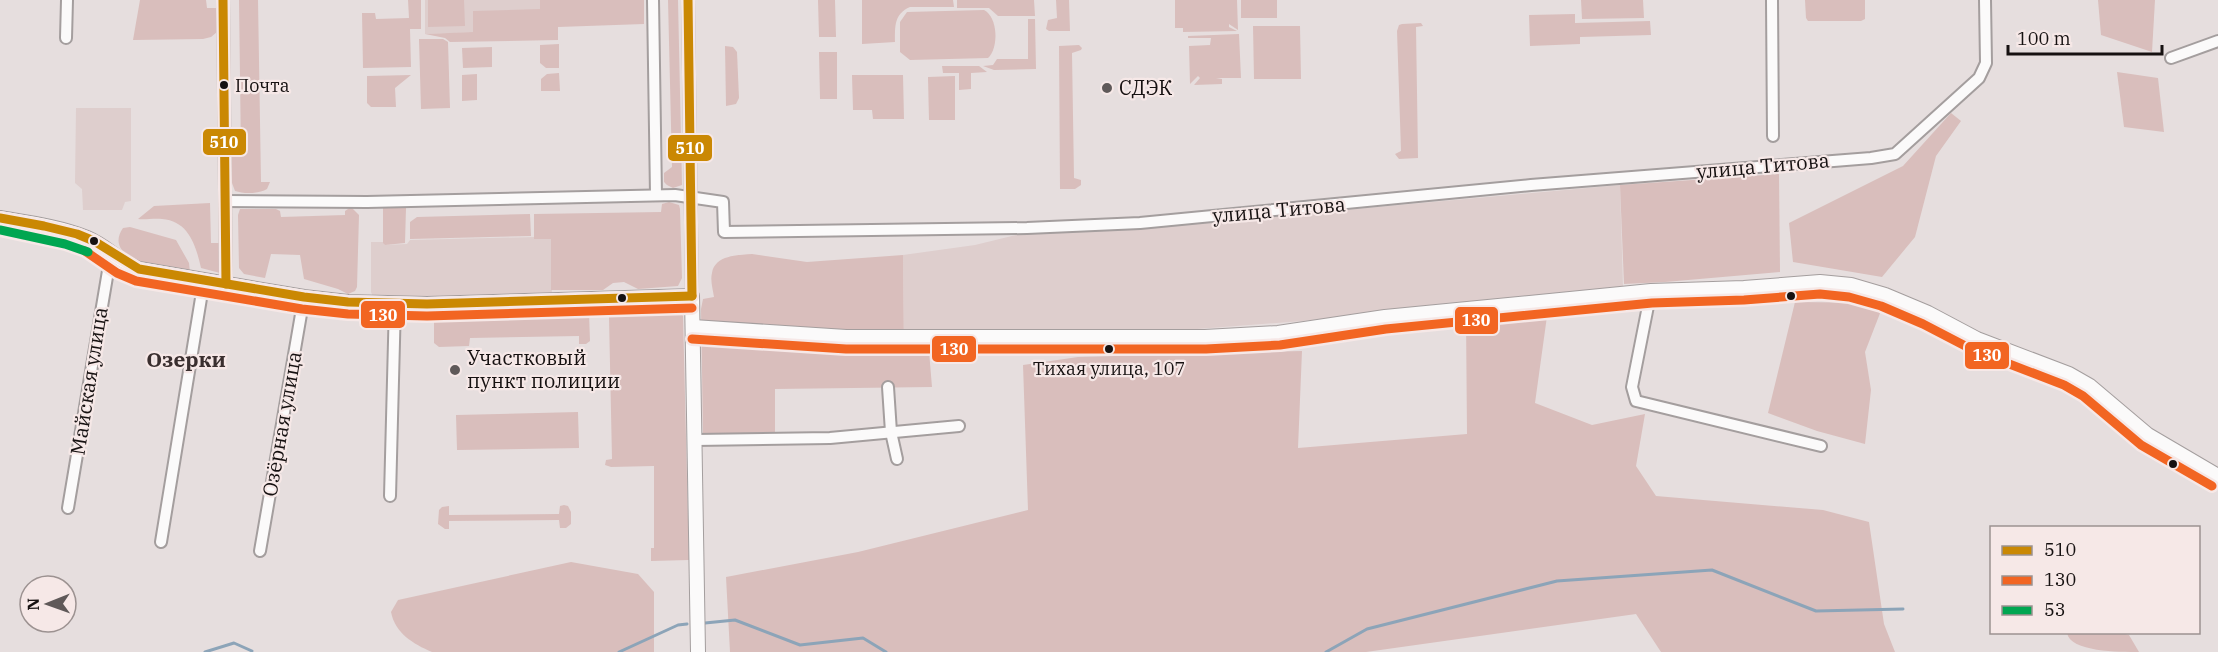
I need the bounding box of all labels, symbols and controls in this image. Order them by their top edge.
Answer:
scale bar [2008,18,2162,56]
text: 100 m [2017,27,2071,50]
place label: Почта [235,74,290,97]
place label: СДЭК [1119,74,1173,101]
marker: Почта [218,79,230,91]
marker: СДЭК [1100,81,1114,95]
line badge: 510 [202,128,247,156]
text: 510 [210,132,239,152]
line badge: 510 [667,134,713,162]
text: 510 [676,138,705,158]
street label: улица Титова [1695,146,1831,185]
street label: улица Титова [1211,190,1347,229]
unlabelled marker [88,235,100,247]
unlabelled marker [1785,290,1797,302]
unlabelled marker [616,292,628,304]
line badge: 130 [360,300,406,329]
street label: Майская улица [63,305,114,457]
text: 130 [369,305,398,325]
line badge: 130 [1454,306,1499,335]
text: 130 [1462,310,1491,330]
line badge: 130 [931,335,977,363]
text: 130 [940,339,969,359]
line badge: 130 [1964,341,2010,370]
marker: Тихая улица, 107 [1103,343,1115,355]
place label: Участковый пункт полиции [467,344,620,394]
district label: Озерки [146,345,226,373]
text: 130 [1973,345,2002,365]
street label: Озёрная улица [255,349,308,499]
place label: Тихая улица, 107 [1033,357,1185,380]
marker: Участковый пункт полиции [448,363,462,377]
unlabelled marker [2167,458,2179,470]
legend [1990,526,2200,634]
text: 510 [2044,538,2076,561]
text: 130 [2044,568,2076,591]
north arrow [18,574,78,634]
text: N [23,598,43,611]
text: 53 [2044,598,2066,621]

